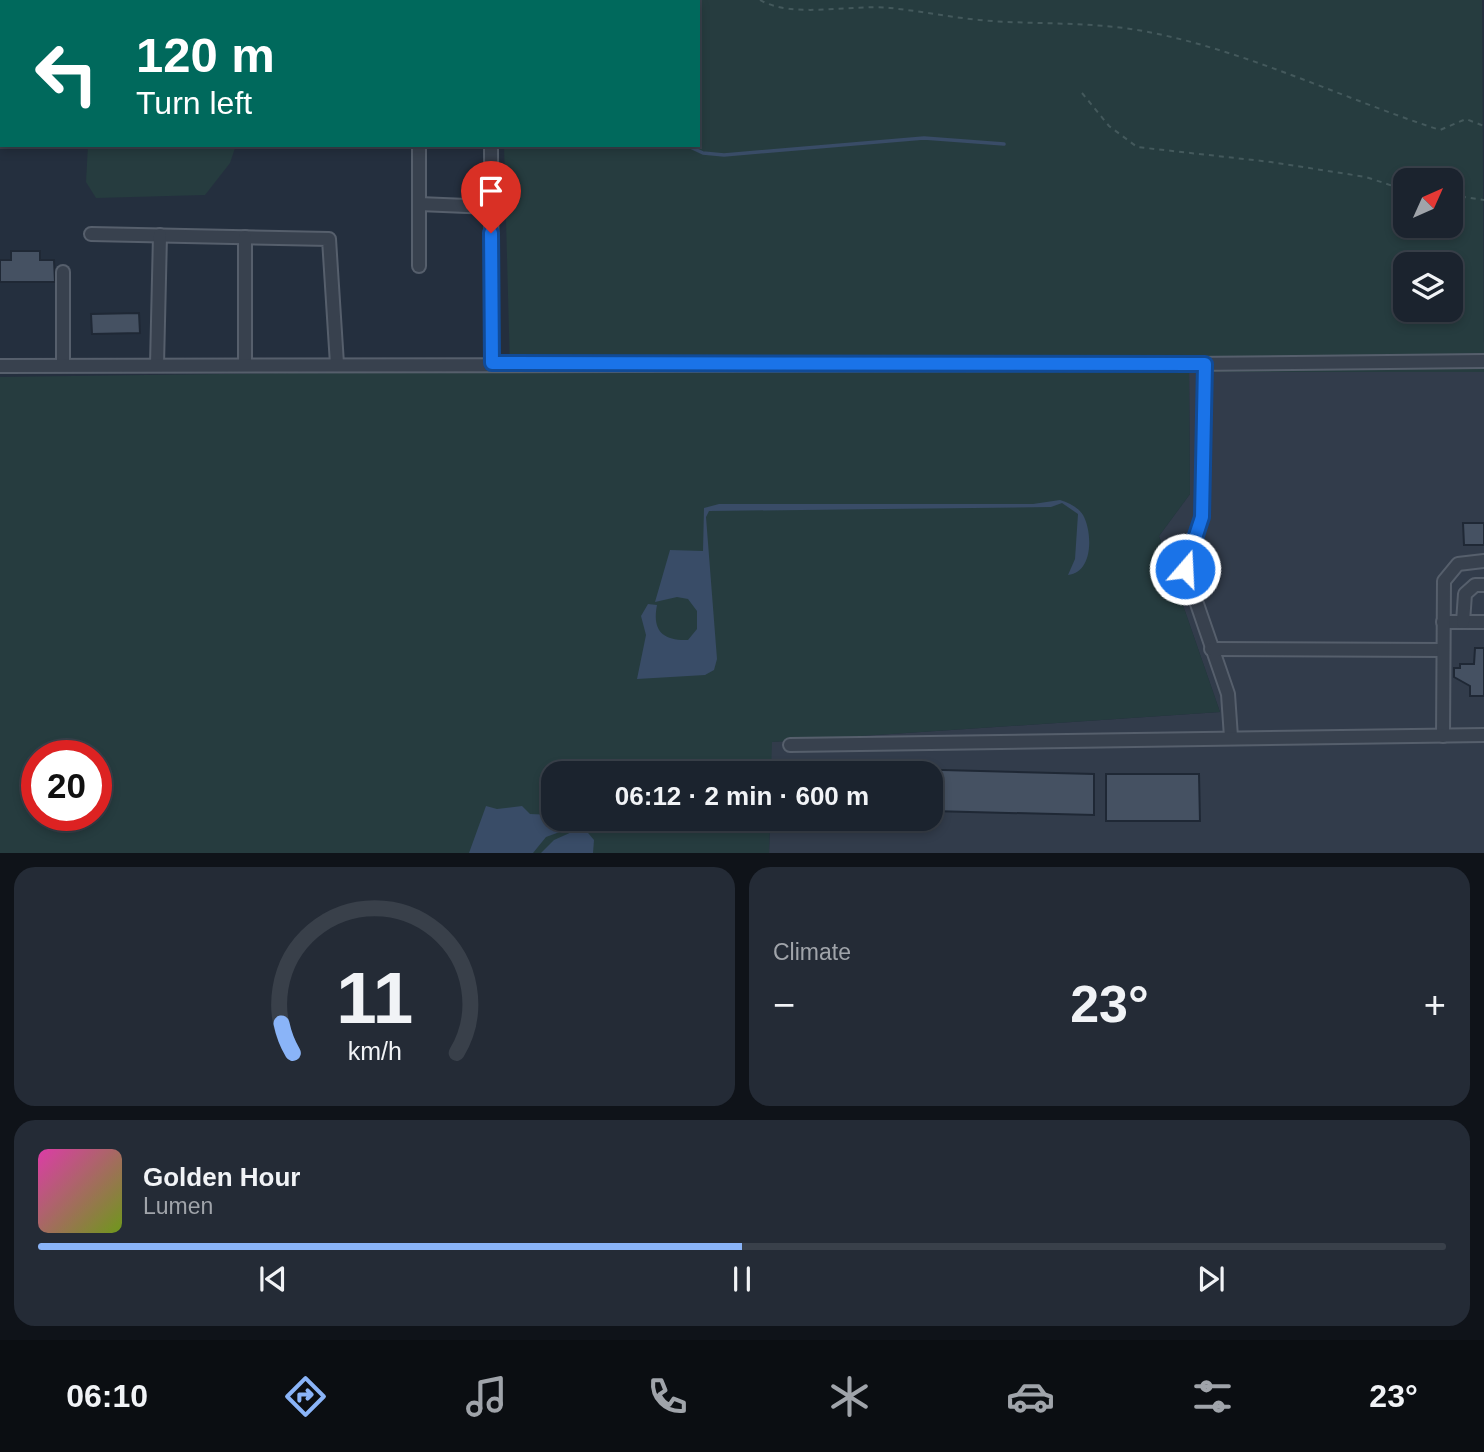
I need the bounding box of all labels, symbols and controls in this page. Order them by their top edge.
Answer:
icon: left [21,28,112,119]
text: 120 m [136,28,275,82]
text: Turn left [136,85,252,121]
pin [461,161,521,233]
north arrow [1393,168,1463,238]
map controls [1393,168,1463,322]
icon: arrive [472,172,510,210]
button: layers [1393,252,1463,322]
position arrow [1148,532,1222,606]
speed limit sign: 20 [21,740,112,831]
text: 06:12 · 2 min · 600 m [615,781,869,811]
text: Climate [773,939,851,965]
text: 11 [336,957,413,1038]
text: 23° [1070,975,1149,1033]
text: − [773,984,795,1026]
text: + [1424,984,1446,1026]
text: km/h [347,1036,402,1064]
text: Golden Hour [143,1162,300,1192]
text: Lumen [143,1193,213,1219]
icon: previous [254,1260,292,1298]
icon: pause [723,1260,761,1298]
icon: next [1192,1260,1230,1298]
icon: directions [281,1372,330,1421]
icon: music [462,1372,511,1421]
icon: phone [643,1372,692,1421]
icon: climate [825,1372,874,1421]
icon: car [1006,1372,1055,1421]
icon: filters [1188,1372,1237,1421]
text: 06:10 [66,1378,148,1414]
text: 23° [1369,1378,1418,1414]

